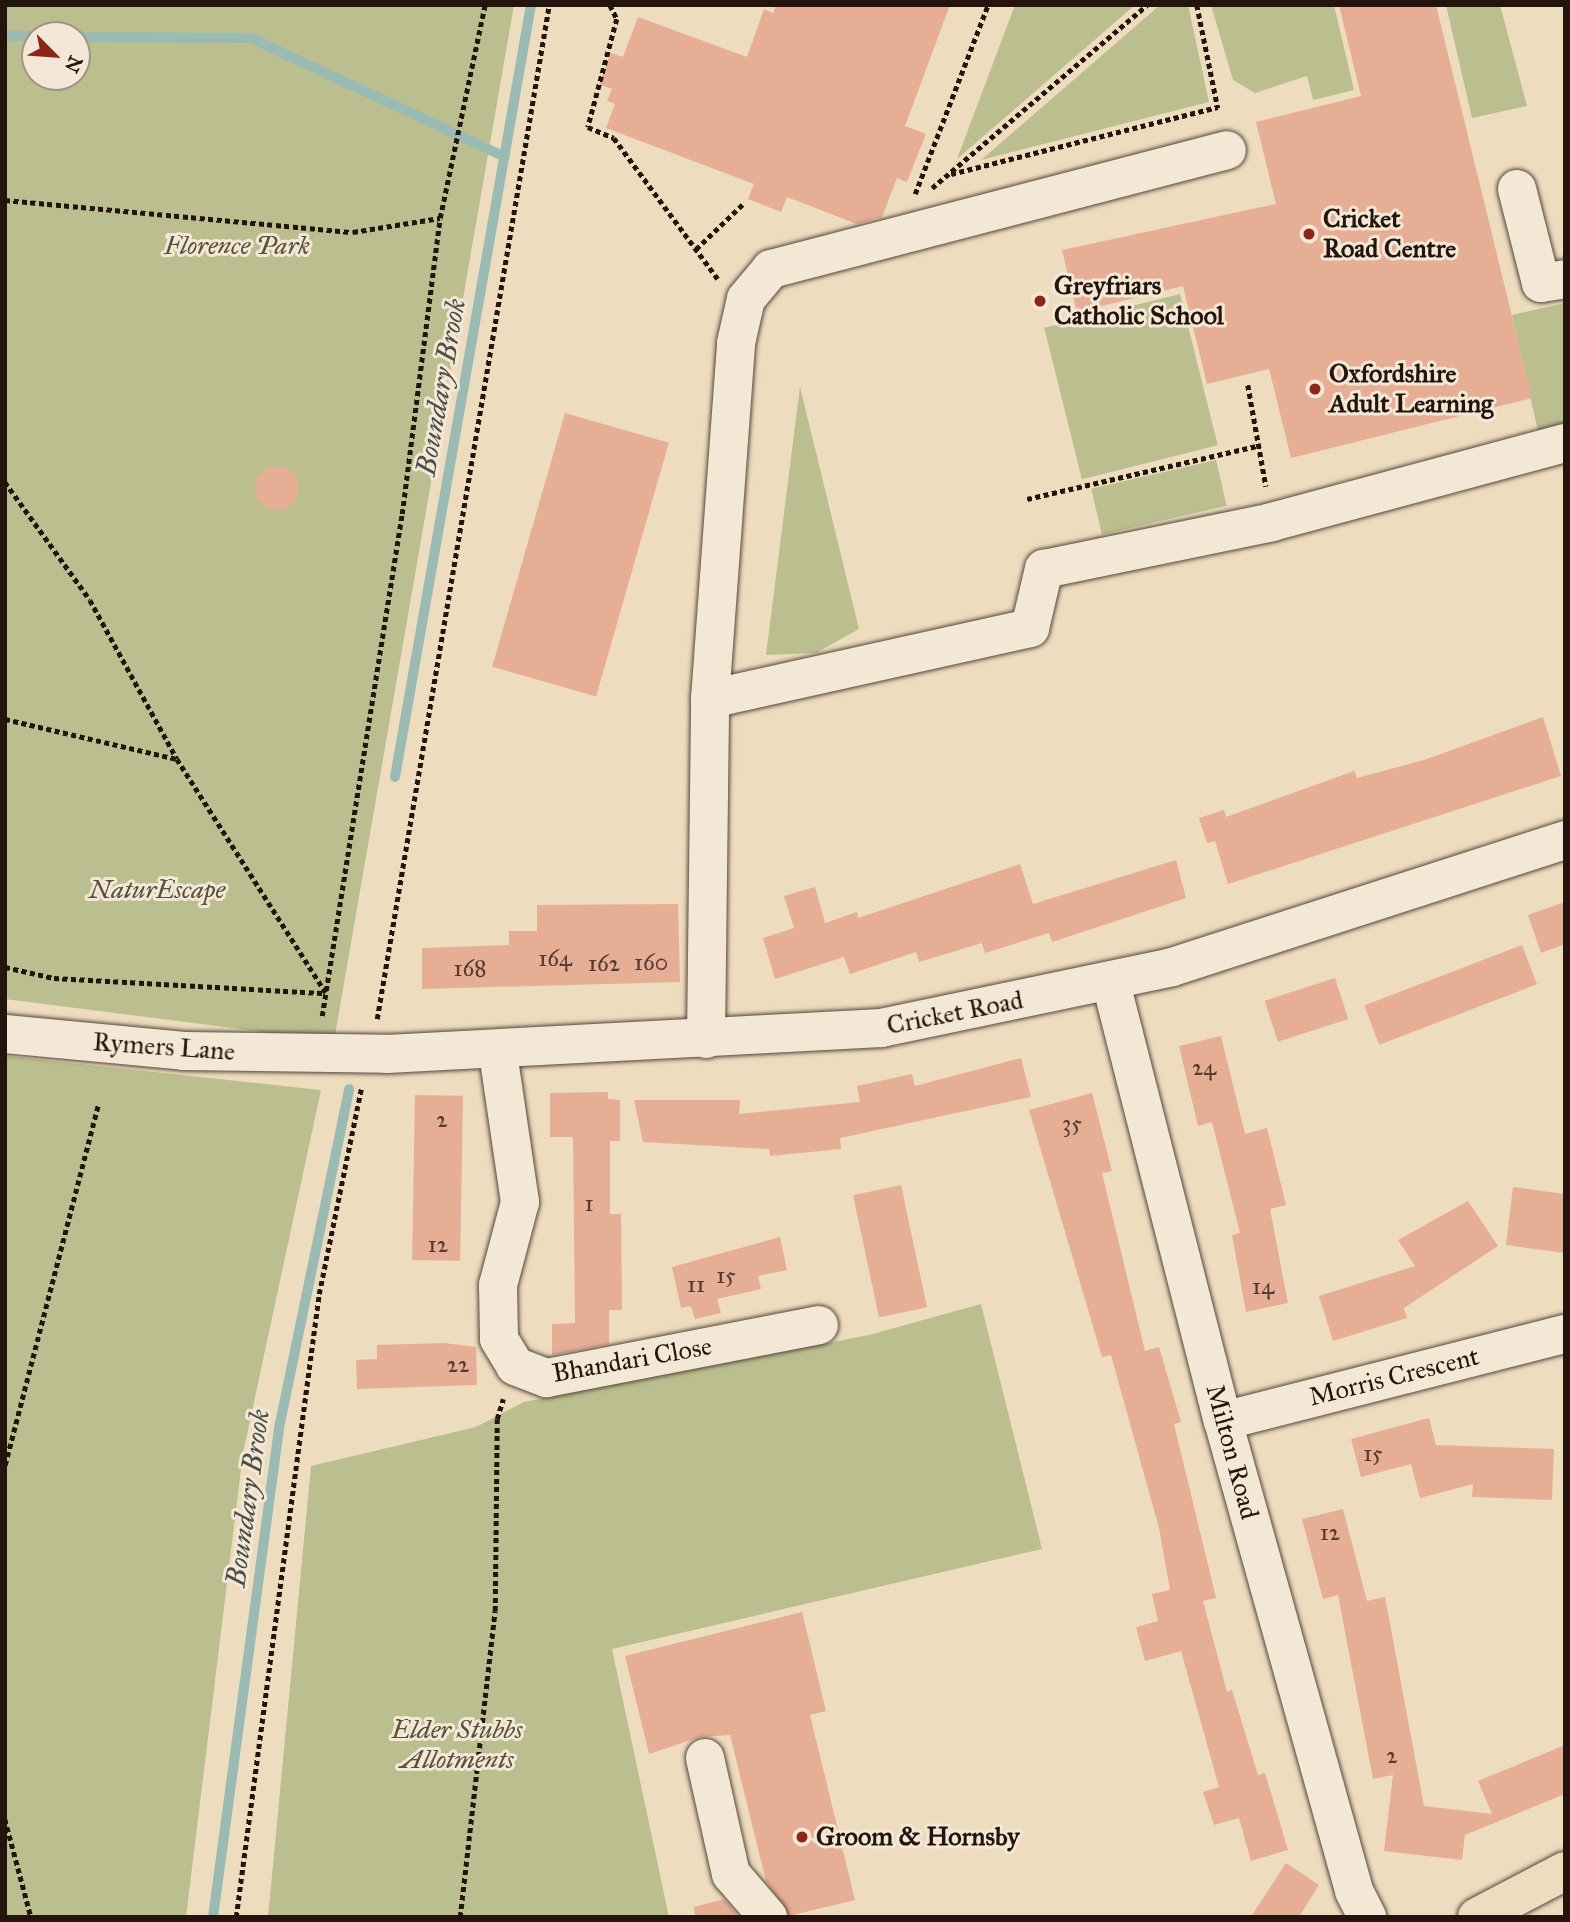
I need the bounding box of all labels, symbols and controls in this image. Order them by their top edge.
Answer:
north arrow [21,21,91,91]
text: N [60,52,88,76]
place label: Cricket Road Centre [1323,203,1456,264]
marker: Cricket Road Centre [1301,226,1317,242]
park label: Florence Park [164,230,310,262]
place label: Greyfriars Catholic School [1054,270,1224,332]
marker: Greyfriars Catholic School [1032,293,1048,309]
water label: Boundary Brook [409,296,473,478]
place label: Oxfordshire Adult Learning [1329,358,1493,420]
marker: Oxfordshire Adult Learning [1307,381,1323,397]
park label: NaturEscape [89,874,225,906]
house number: 164 [538,944,572,972]
house number: 160 [634,948,668,976]
house number: 162 [588,949,620,977]
house number: 168 [453,954,487,982]
street label: Cricket Road [884,984,1026,1042]
street label: Rymers Lane [92,1026,236,1068]
house number: 24 [1192,1053,1216,1081]
house number: 2 [436,1105,448,1133]
house number: 35 [1062,1109,1082,1137]
house number: 1 [584,1189,594,1217]
house number: 12 [428,1230,448,1258]
house number: 15 [716,1261,736,1289]
house number: 11 [687,1270,705,1298]
house number: 14 [1252,1272,1274,1300]
street label: Bhandari Close [550,1331,714,1389]
street label: Morris Crescent [1306,1341,1482,1413]
house number: 22 [447,1350,469,1378]
street label: Milton Road [1199,1381,1265,1523]
water label: Boundary Brook [219,1407,277,1589]
house number: 15 [1363,1439,1383,1467]
house number: 12 [1320,1518,1340,1546]
park label: Elder Stubbs Allotments [391,1714,523,1776]
house number: 2 [1386,1741,1398,1769]
place label: Groom & Hornsby [816,1821,1019,1853]
marker: Groom & Hornsby [794,1829,810,1845]

